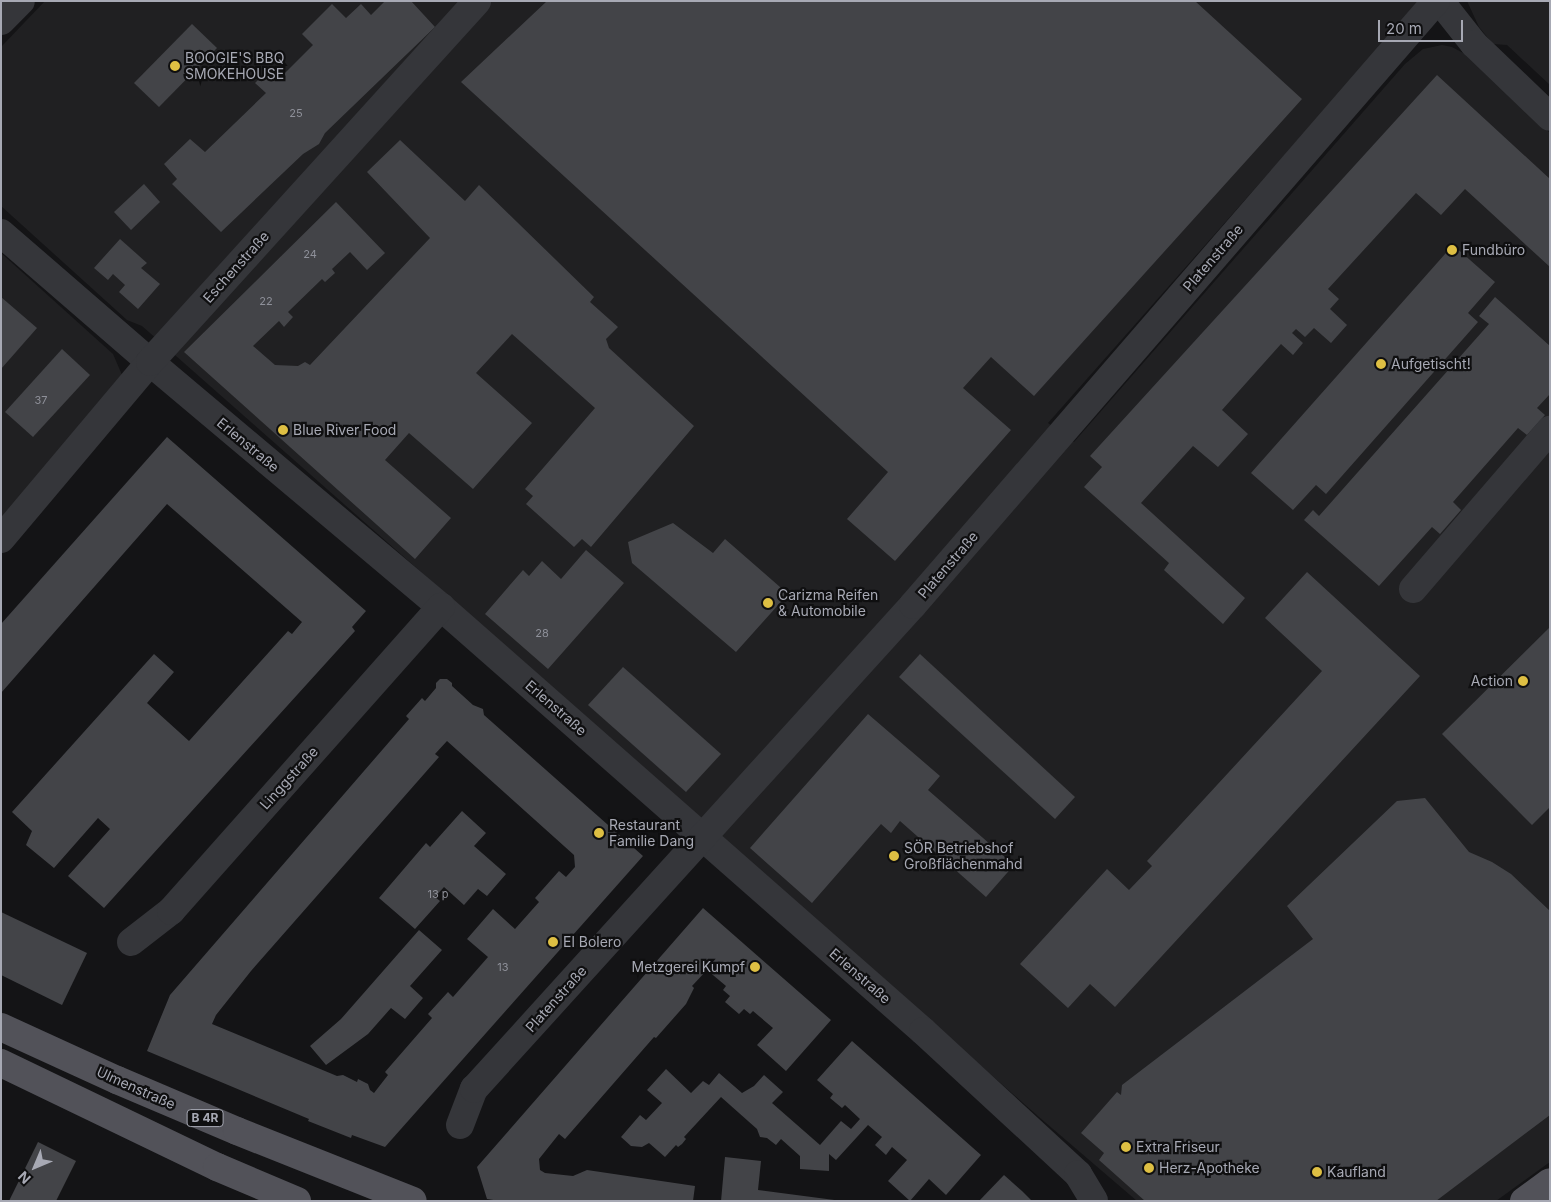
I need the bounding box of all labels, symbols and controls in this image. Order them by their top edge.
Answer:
scale bar [1381,10,1466,42]
text: 20 m [1386,19,1422,38]
place label: BOOGIE'S BBQ SMOKEHOUSE [185,50,284,82]
marker: BOOGIE'S BBQ SMOKEHOUSE [169,60,181,72]
house number: 25 [289,106,303,120]
street label: Platenstraße [1179,221,1247,295]
street label: Eschenstraße [200,228,272,306]
place label: Fundbüro [1462,242,1525,258]
marker: Fundbüro [1446,244,1458,256]
house number: 24 [303,247,317,261]
house number: 22 [259,294,273,308]
place label: Aufgetischt! [1391,356,1471,372]
marker: Aufgetischt! [1375,358,1387,370]
house number: 37 [34,393,48,407]
street label: Erlenstraße [214,414,282,476]
place label: Blue River Food [293,422,396,438]
marker: Blue River Food [277,424,289,436]
street label: Platenstraße [914,528,982,602]
place label: Carizma Reifen & Automobile [778,587,878,620]
marker: Carizma Reifen & Automobile [762,597,774,609]
house number: 28 [535,626,549,640]
place label: Action [1471,673,1513,689]
marker: Action [1517,675,1529,687]
street label: Erlenstraße [522,677,590,739]
street label: Linggstraße [256,743,322,813]
place label: Restaurant Familie Dang [609,817,694,850]
marker: Restaurant Familie Dang [593,827,605,839]
place label: SÖR Betriebshof Großflächenmahd [904,840,1023,872]
marker: SÖR Betriebshof Großflächenmahd [888,850,900,862]
house number: 13 p [427,887,449,901]
place label: El Bolero [563,934,621,950]
marker: El Bolero [547,936,559,948]
street label: Erlenstraße [826,945,894,1007]
place label: Metzgerei Kumpf [632,959,745,975]
house number: 13 [497,960,509,974]
marker: Metzgerei Kumpf [749,961,761,973]
street label: Platenstraße [522,963,590,1035]
street label: Ulmenstraße [94,1063,178,1113]
road number: B 4R [186,1108,224,1128]
place label: Extra Friseur [1136,1139,1220,1155]
marker: Extra Friseur [1120,1141,1132,1153]
north arrow [10,1142,60,1192]
place label: Herz-Apotheke [1159,1160,1260,1176]
marker: Herz-Apotheke [1143,1162,1155,1174]
place label: Kaufland [1327,1164,1386,1180]
marker: Kaufland [1311,1166,1323,1178]
text: N [14,1168,34,1188]

